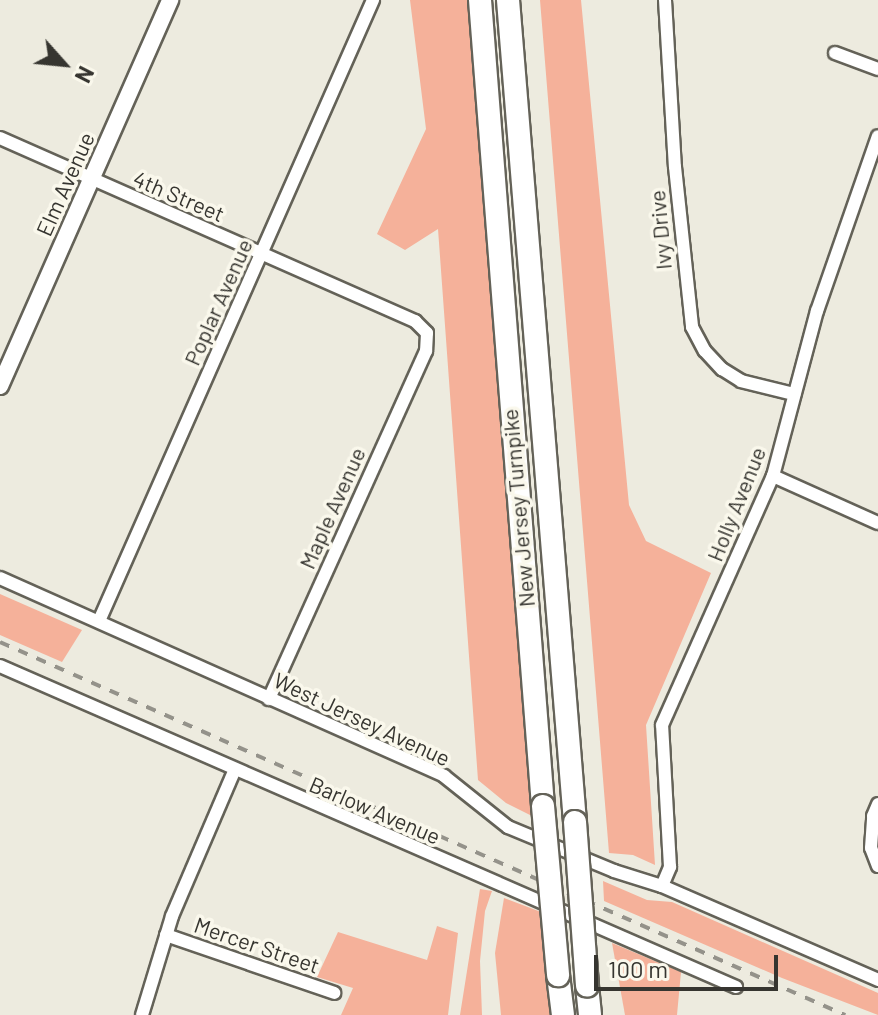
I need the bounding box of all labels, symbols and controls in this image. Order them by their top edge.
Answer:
north arrow [24,24,104,104]
text: N [70,62,100,87]
street label: Elm Avenue [30,128,100,240]
street label: 4th Street [129,165,229,227]
street label: Ivy Drive [643,189,677,271]
street label: Poplar Avenue [178,235,258,369]
street label: New Jersey Turnpike [496,408,540,608]
street label: Maple Avenue [293,443,371,573]
street label: Holly Avenue [701,443,771,565]
street label: West Jersey Avenue [270,667,454,771]
street label: Barlow Avenue [306,771,444,849]
street label: Mercer Street [191,911,323,979]
scale bar [598,939,782,989]
text: 100 m [608,954,668,983]

